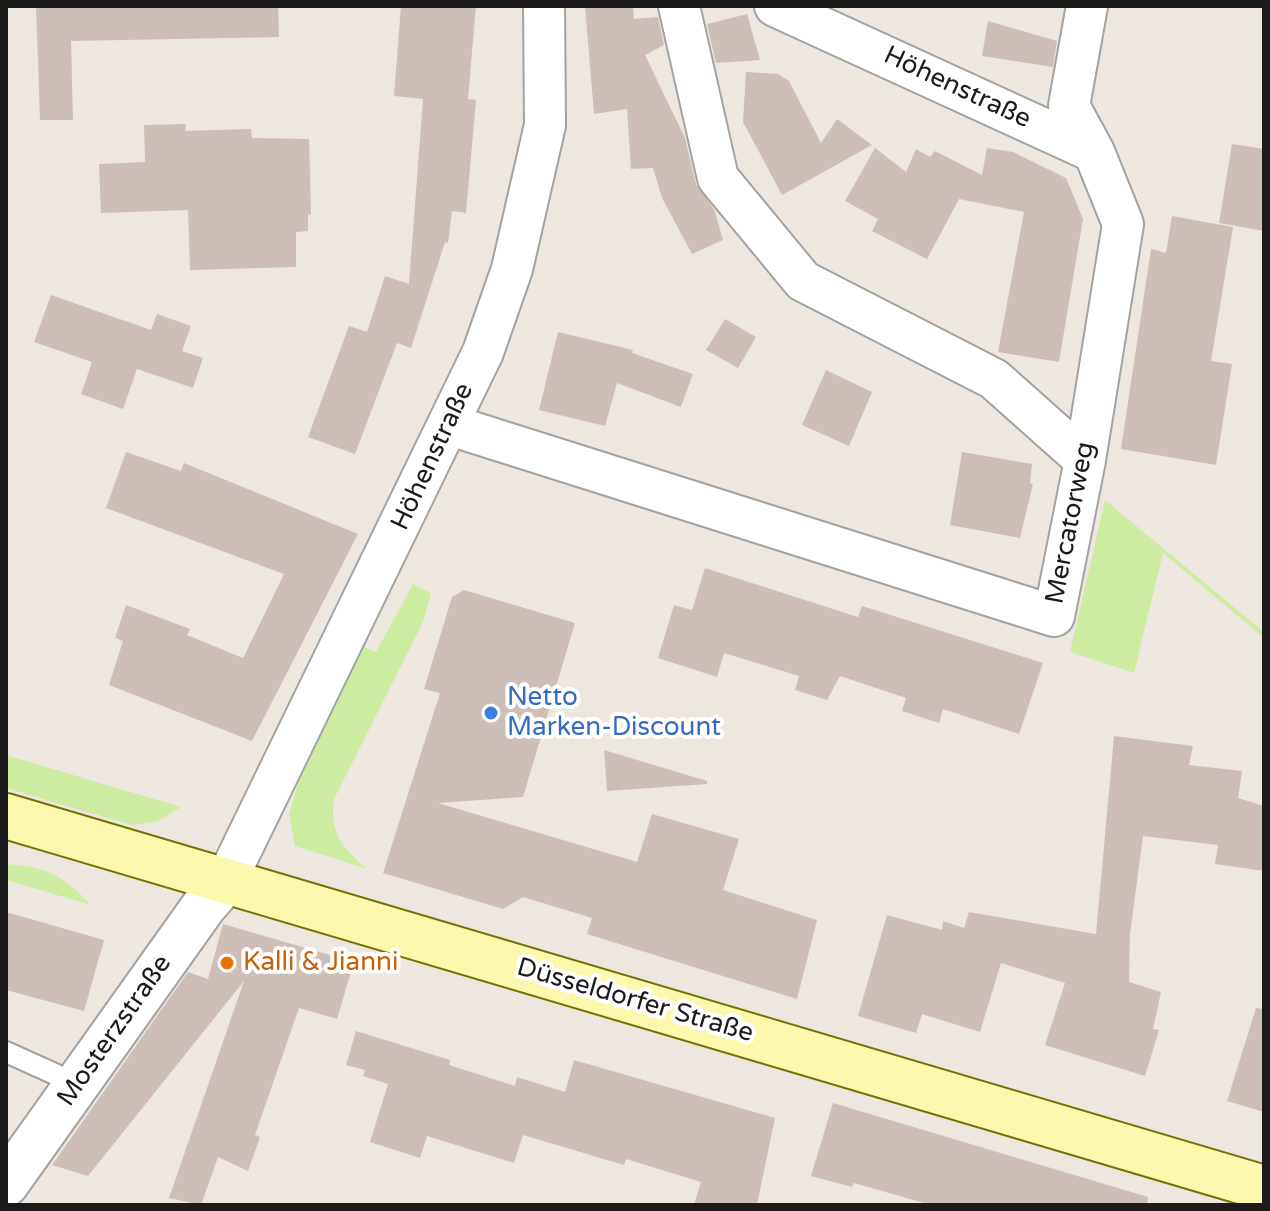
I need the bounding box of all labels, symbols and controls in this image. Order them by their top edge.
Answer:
street label: Höhenstraße [878,40,1036,136]
street label: Höhenstraße [385,378,481,536]
street label: Mercatorweg [1040,439,1102,607]
place label: Netto Marken-Discount [507,682,721,744]
marker: Netto Marken-Discount [482,704,500,722]
place label: Kalli & Jianni [243,947,398,979]
street label: Mosterzstraße [51,949,179,1113]
street label: Düsseldorfer Straße [513,952,757,1050]
marker: Kalli & Jianni [218,954,236,972]

